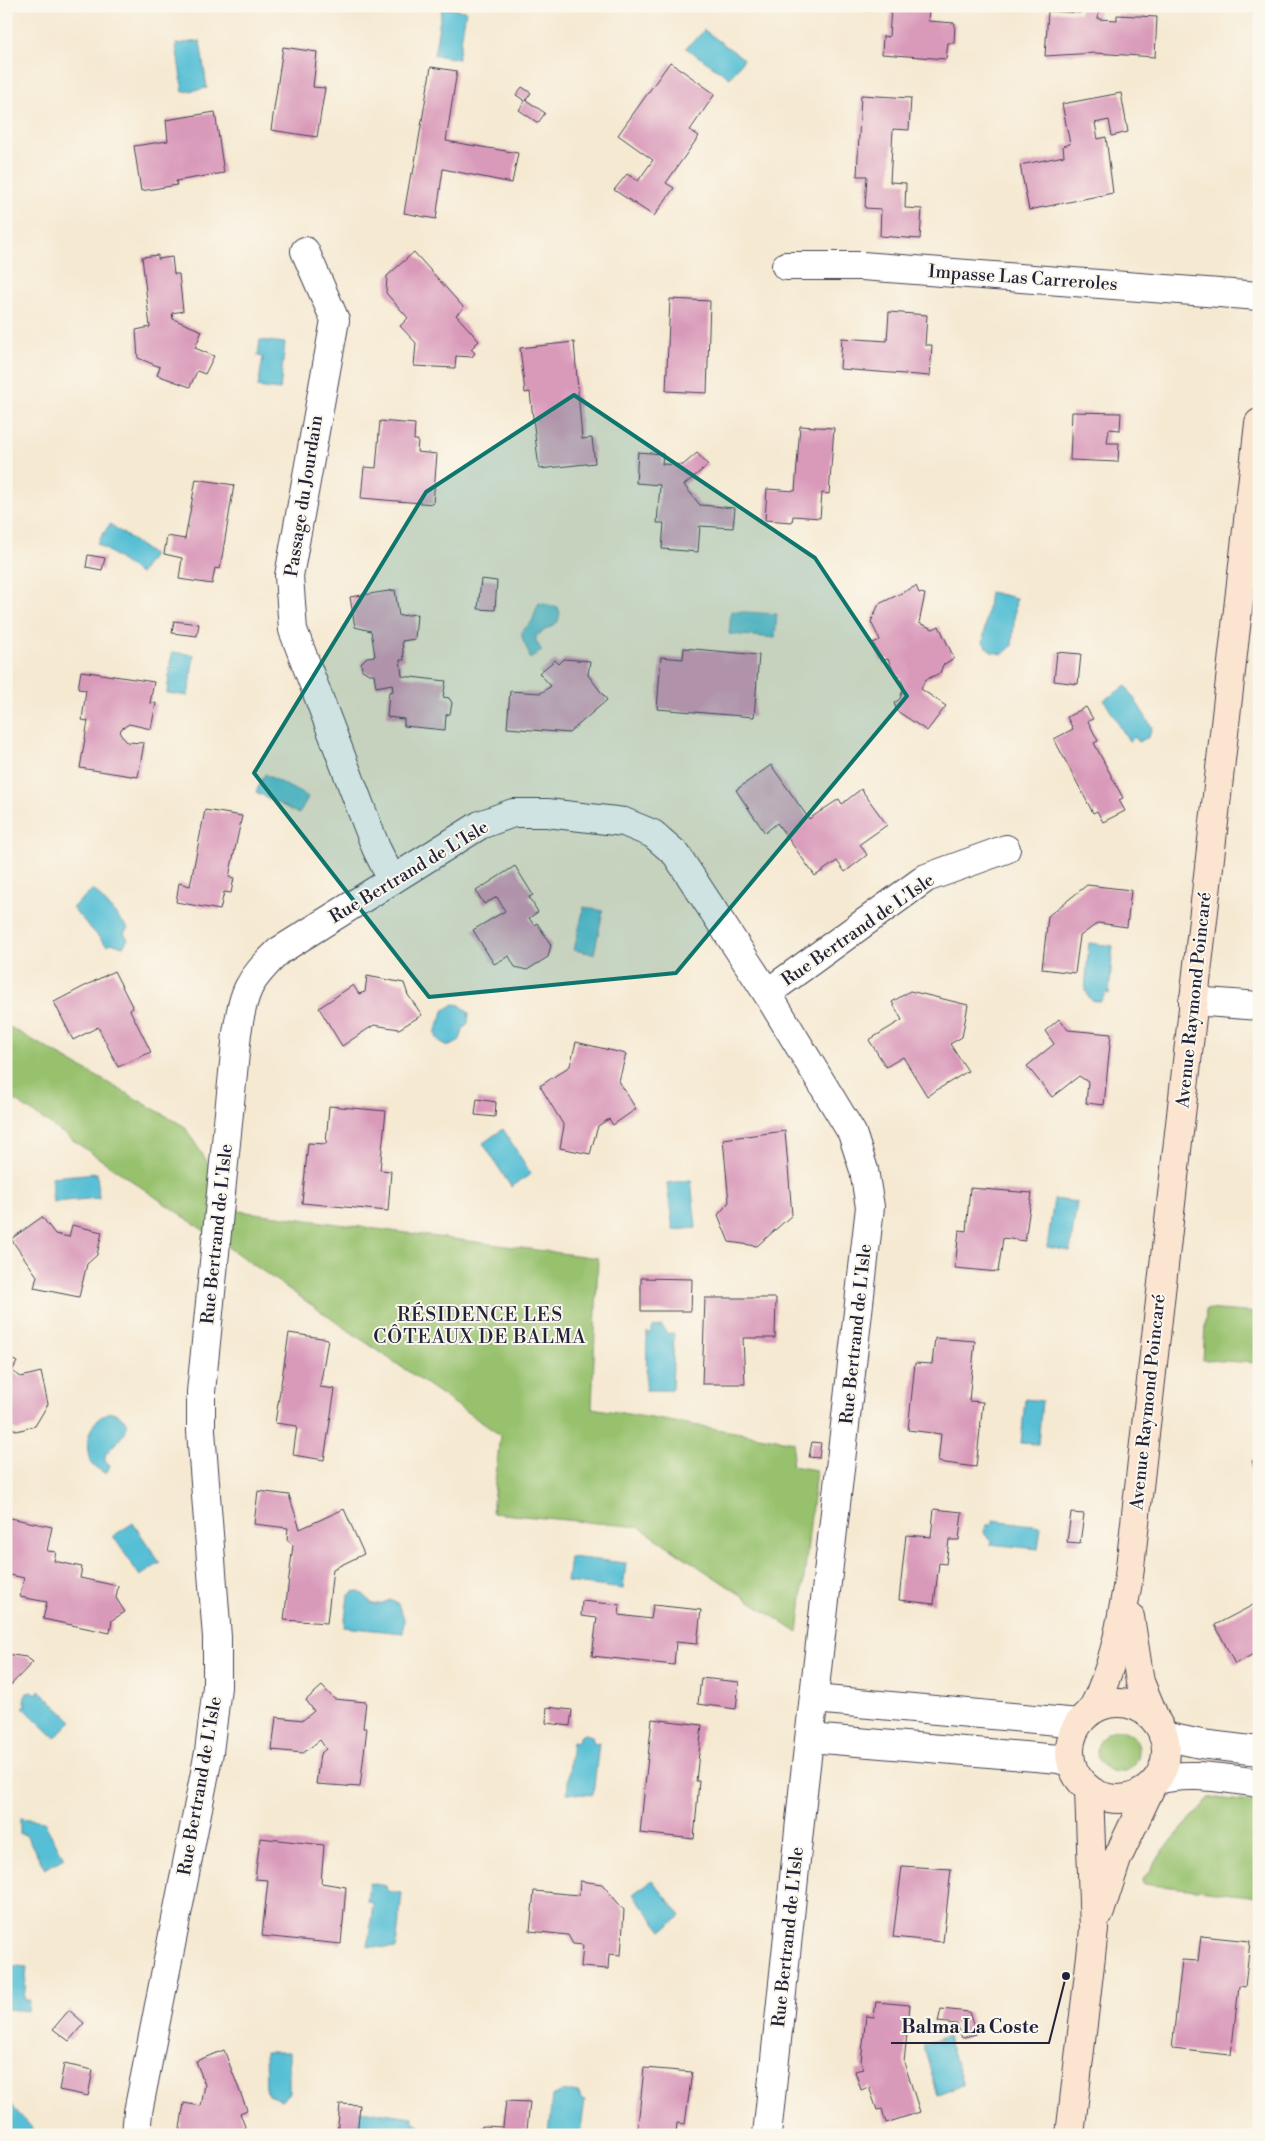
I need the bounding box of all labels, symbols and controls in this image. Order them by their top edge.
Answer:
street label: Impasse Las Carreroles [928,260,1118,296]
street label: Passage du Jourdain [280,413,328,578]
street label: Rue Bertrand de L'Isle [325,815,493,929]
street label: Rue Bertrand de L'Isle [777,869,939,991]
street label: Avenue Raymond Poincaré [1171,891,1217,1110]
street label: Rue Bertrand de L'Isle [196,1143,238,1325]
street label: Rue Bertrand de L'Isle [835,1243,877,1425]
street label: Avenue Raymond Poincaré [1125,1293,1171,1512]
district label: RÉSIDENCE LES CÔTEAUX DE BALMA [373,1302,587,1349]
street label: Rue Bertrand de L'Isle [173,1695,227,1877]
street label: Rue Bertrand de L'Isle [767,1846,809,2028]
callout: Balma La Coste [891,2009,1049,2043]
text: Balma La Coste [901,2015,1039,2039]

